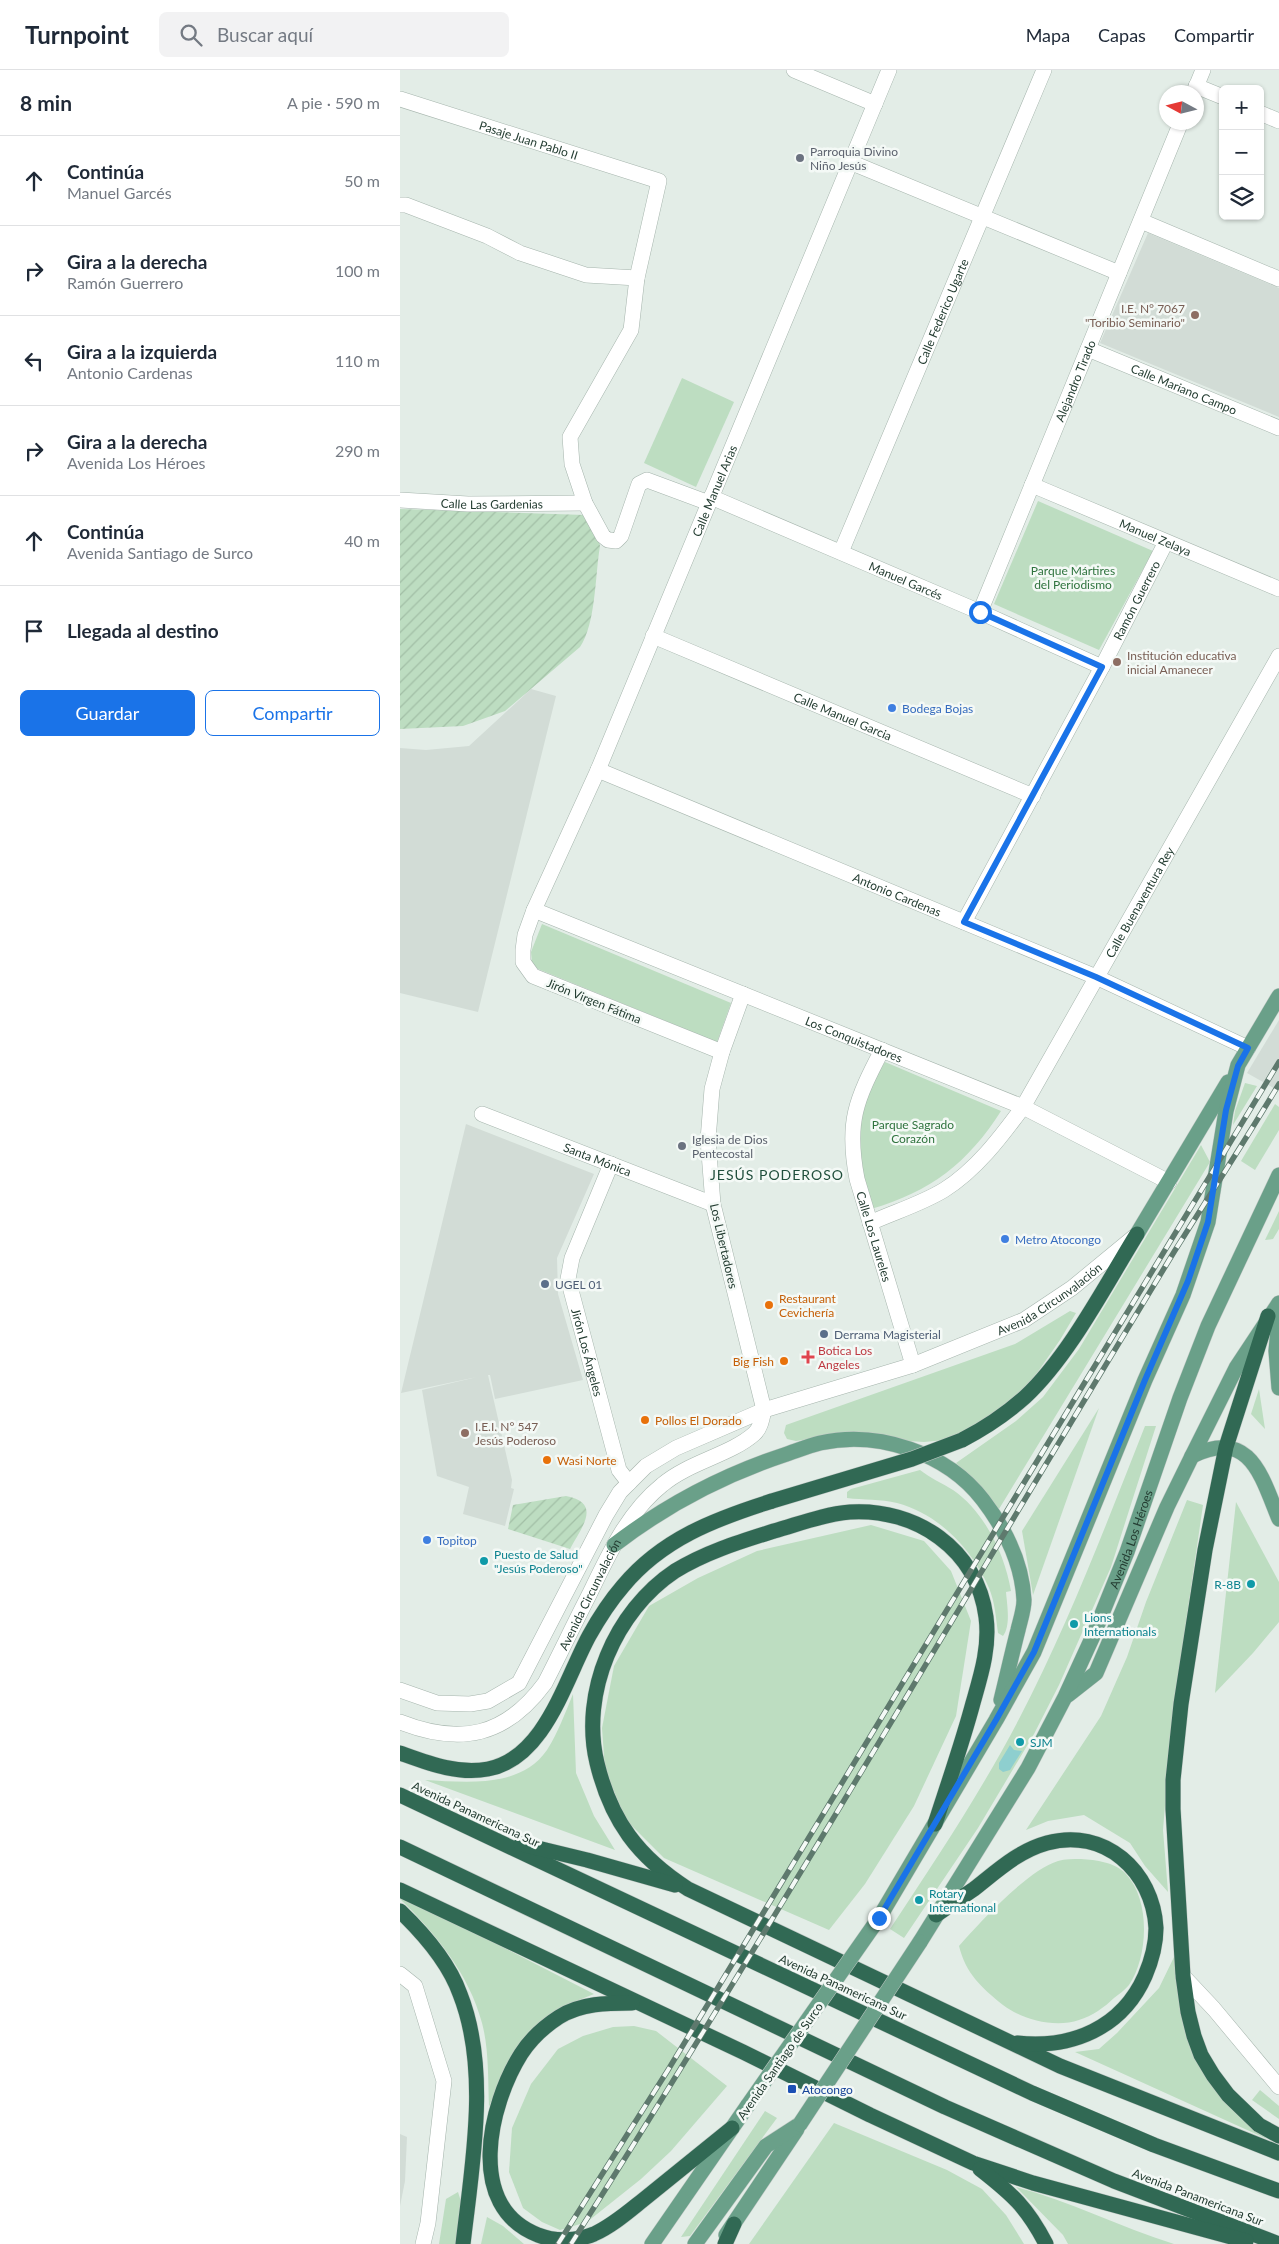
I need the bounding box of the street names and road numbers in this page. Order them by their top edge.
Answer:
street label: Pasaje Juan Pablo II [477,117,580,162]
street label: Calle Federico Ugarte [913,256,971,367]
street label: Alejandro Tirado [1051,337,1098,424]
street label: Calle Mariano Campo [1129,360,1239,417]
street label: Calle Manuel Arias [688,443,740,539]
street label: Calle Las Gardenias [440,495,543,512]
street label: Manuel Zelaya [1117,515,1194,559]
street label: Manuel Garcés [867,558,945,603]
street label: Ramón Guerrero [1110,558,1163,642]
street label: Calle Manuel Garcia [791,689,894,743]
street label: Calle Buenaventura Rey [1102,843,1177,960]
street label: Antonio Cardenas [851,869,944,919]
street label: Jirón Virgen Fátima [545,975,643,1027]
street label: Los Conquistadores [803,1013,905,1065]
street label: Santa Mónica [562,1139,634,1179]
street label: Calle Los Laureles [854,1189,895,1283]
street label: Los Libertadores [707,1202,741,1290]
street label: Avenida Circunvalación [995,1259,1105,1338]
street label: Jirón Los Ángeles [569,1307,607,1398]
street label: Avenida Los Héroes [1106,1488,1155,1591]
street label: Avenida Circunvalación [555,1536,624,1652]
street label: Avenida Panamericana Sur [410,1778,543,1850]
street label: Avenida Panamericana Sur [777,1951,910,2023]
street label: Avenida Santiago de Surco [734,1999,826,2122]
street label: Avenida Panamericana Sur [1130,2165,1266,2229]

